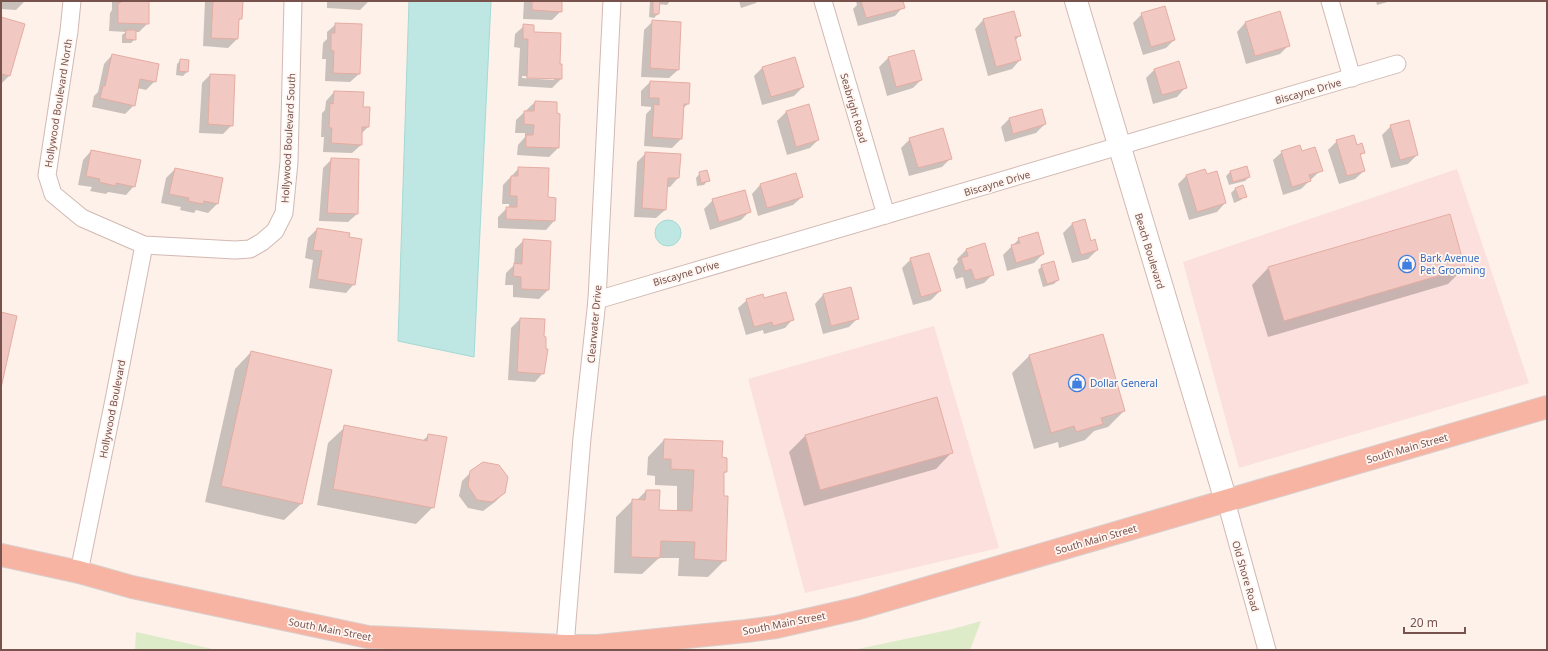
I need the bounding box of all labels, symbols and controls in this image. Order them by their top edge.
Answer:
street label: Hollywood Boulevard North [41,38,75,168]
street label: Seabright Road [837,71,871,145]
street label: Hollywood Boulevard South [278,73,298,203]
street label: Biscayne Drive [1273,75,1343,107]
street label: Biscayne Drive [962,167,1032,199]
street label: Beach Boulevard [1132,211,1168,291]
place label: Bark Avenue Pet Grooming [1420,251,1485,277]
shop icon: Bark Avenue Pet Grooming [1397,254,1417,274]
street label: Biscayne Drive [651,257,721,289]
street label: Clearwater Drive [584,284,604,364]
street label: Hollywood Boulevard [96,359,128,459]
shop icon: Dollar General [1067,373,1087,393]
place label: Dollar General [1090,376,1158,390]
street label: South Main Street [1365,430,1450,466]
street label: South Main Street [1054,521,1139,557]
street label: Old Shore Road [1229,539,1263,613]
street label: South Main Street [741,608,827,638]
scale bar [1404,609,1465,635]
street label: South Main Street [287,614,373,644]
text: 20 m [1410,614,1438,631]

